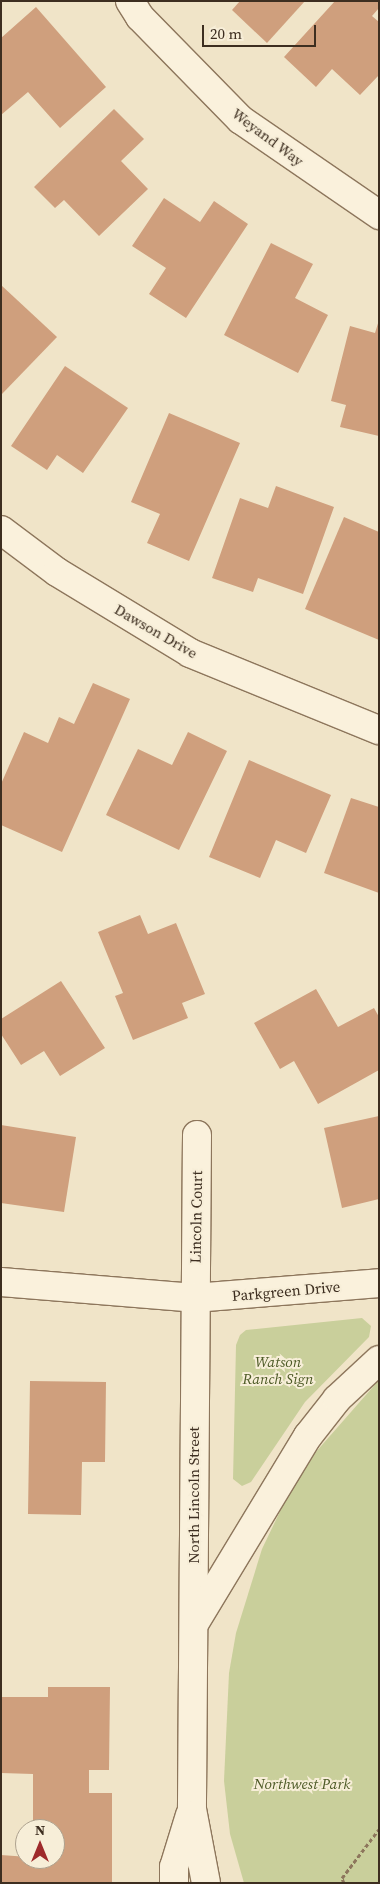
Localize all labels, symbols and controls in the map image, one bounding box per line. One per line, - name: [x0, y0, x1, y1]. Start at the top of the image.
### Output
- scale bar: [205, 15, 319, 47]
- text: 20 m: [210, 23, 242, 44]
- street label: Weyand Way: [228, 104, 308, 170]
- street label: Dawson Drive: [111, 600, 201, 662]
- street label: Lincoln Court: [186, 1170, 206, 1264]
- street label: Parkgreen Drive: [231, 1277, 341, 1305]
- park label: Watson Ranch Sign: [242, 1352, 314, 1387]
- street label: North Lincoln Street: [185, 1427, 203, 1563]
- park label: Northwest Park: [254, 1775, 350, 1793]
- north arrow: [15, 1819, 65, 1869]
- text: N: [35, 1820, 45, 1840]

